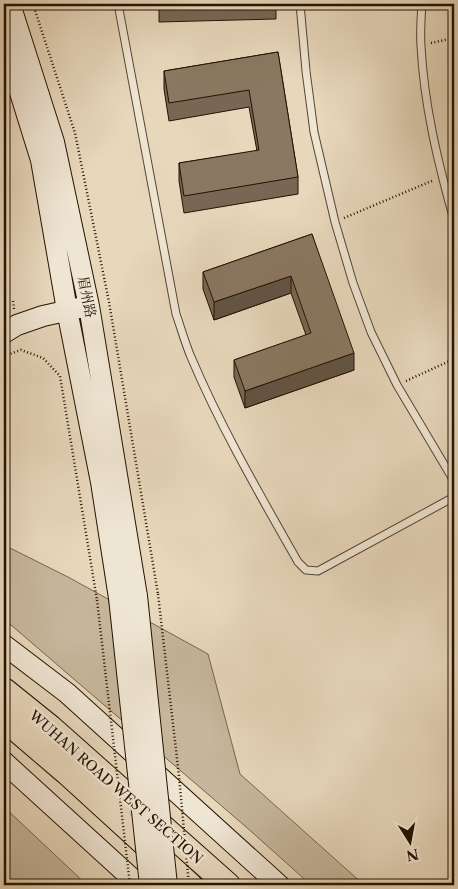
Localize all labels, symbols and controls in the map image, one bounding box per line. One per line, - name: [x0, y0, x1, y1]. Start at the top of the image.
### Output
- street label: 眉州路: [74, 275, 100, 319]
- street label: WUHAN ROAD WEST SECTION: [25, 706, 207, 868]
- north arrow: [386, 816, 436, 866]
- text: N: [405, 845, 420, 865]

